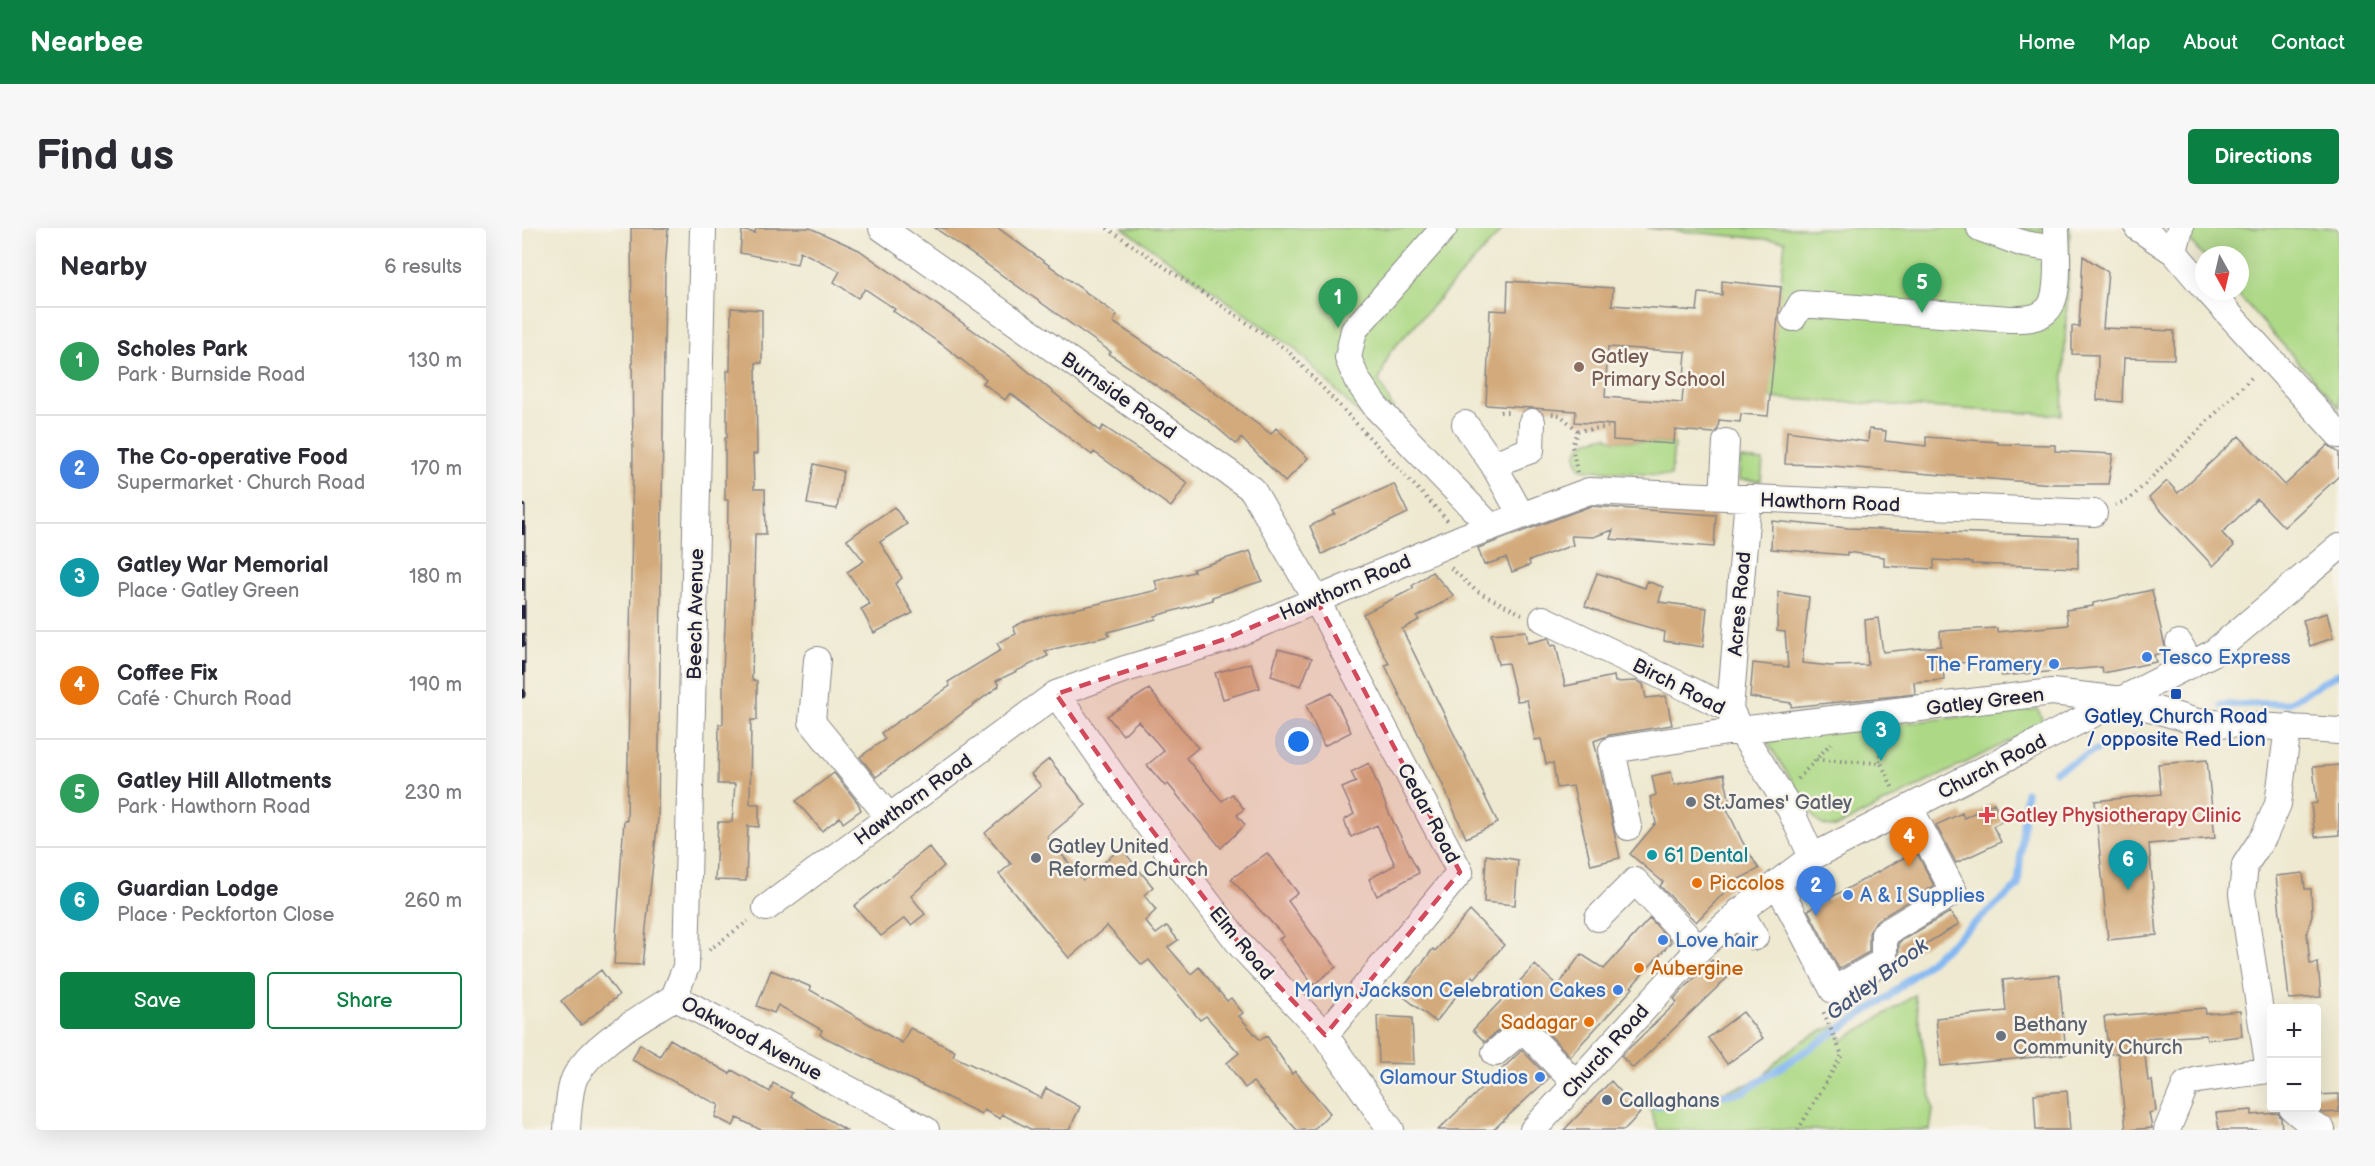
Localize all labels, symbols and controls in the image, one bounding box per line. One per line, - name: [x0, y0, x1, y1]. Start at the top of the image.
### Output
- text: Nearbee: [30, 26, 143, 59]
- text: Home: [2018, 30, 2075, 55]
- text: Map: [2108, 30, 2150, 55]
- text: About: [2183, 30, 2238, 55]
- text: Contact: [2271, 30, 2345, 55]
- button: Directions: [2188, 129, 2339, 184]
- text: Find us: [36, 131, 174, 182]
- north arrow: [2195, 246, 2249, 300]
- text: Nearby: [60, 252, 147, 283]
- text: 6 results: [384, 255, 462, 279]
- pin: 5: [1902, 264, 1942, 313]
- pin: 1: [1318, 279, 1358, 328]
- text: Scholes Park: [117, 336, 248, 363]
- place label: Gatley Primary School: [1591, 345, 1725, 392]
- street label: Burnside Road: [1056, 347, 1181, 444]
- text: 1: [75, 349, 84, 373]
- text: 130 m: [408, 349, 462, 373]
- marker: Gatley Primary School: [1572, 360, 1586, 374]
- text: Park · Burnside Road: [117, 363, 305, 387]
- text: The Co-operative Food: [117, 444, 348, 471]
- text: 2: [74, 457, 85, 481]
- text: 170 m: [411, 457, 462, 481]
- text: Supermarket · Church Road: [117, 471, 365, 495]
- street label: Hawthorn Road: [1759, 489, 1900, 517]
- street label: Beech Avenue: [683, 548, 709, 680]
- street label: Hawthorn Road: [1276, 549, 1415, 626]
- street label: Acres Road: [1723, 551, 1757, 657]
- text: Gatley War Memorial: [117, 552, 328, 579]
- text: 3: [74, 565, 85, 589]
- text: 180 m: [409, 565, 462, 589]
- text: Place · Gatley Green: [117, 579, 299, 603]
- place label: Tesco Express: [2159, 646, 2291, 670]
- marker: Tesco Express: [2140, 650, 2154, 664]
- street label: Birch Road: [1628, 653, 1729, 720]
- place label: The Framery: [1926, 653, 2042, 677]
- marker: The Framery: [2047, 657, 2061, 671]
- text: Coffee Fix: [117, 660, 217, 687]
- text: 4: [74, 673, 85, 697]
- text: 190 m: [409, 673, 462, 697]
- street label: Gatley Green: [1925, 683, 2045, 721]
- text: Café · Church Road: [117, 687, 292, 711]
- marker: Gatley, Church Road / opposite Red Lion: [2169, 687, 2183, 701]
- place label: Gatley, Church Road / opposite Red Lion: [2084, 705, 2268, 752]
- pin: 3: [1862, 712, 1900, 761]
- your location: [1284, 727, 1313, 756]
- street label: Church Road: [1934, 729, 2051, 805]
- street label: Hawthorn Road: [850, 749, 977, 851]
- street label: Cedar Road: [1392, 759, 1464, 868]
- text: Gatley Hill Allotments: [117, 768, 332, 795]
- text: 5: [74, 781, 85, 805]
- text: 230 m: [405, 781, 462, 805]
- place label: St.James' Gatley: [1703, 791, 1852, 815]
- text: Park · Hawthorn Road: [117, 795, 310, 819]
- marker: St.James' Gatley: [1684, 795, 1698, 809]
- place label: Gatley Physiotherapy Clinic: [2000, 804, 2241, 828]
- marker: Gatley Physiotherapy Clinic: [1978, 806, 1996, 824]
- pin: 4: [1890, 818, 1928, 867]
- place label: Gatley United Reformed Church: [1048, 835, 1208, 882]
- pin: 6: [2108, 840, 2148, 890]
- place label: 61 Dental: [1664, 844, 1748, 868]
- marker: 61 Dental: [1645, 848, 1659, 862]
- marker: Gatley United Reformed Church: [1029, 851, 1043, 865]
- pin: 2: [1796, 866, 1836, 916]
- place label: Piccolos: [1709, 872, 1785, 896]
- text: Guardian Lodge: [117, 876, 278, 903]
- marker: Piccolos: [1690, 876, 1704, 890]
- place label: A & I Supplies: [1860, 884, 1985, 908]
- marker: A & I Supplies: [1841, 888, 1855, 902]
- text: 6: [73, 889, 86, 913]
- text: 260 m: [404, 889, 462, 913]
- street label: Elm Road: [1204, 902, 1279, 985]
- text: Place · Peckforton Close: [117, 903, 334, 927]
- place label: Love hair: [1675, 929, 1759, 953]
- marker: Love hair: [1656, 933, 1670, 947]
- water label: Gatley Brook: [1821, 933, 1934, 1026]
- place label: Aubergine: [1651, 957, 1744, 981]
- marker: Aubergine: [1632, 961, 1646, 975]
- button: Save: [60, 972, 255, 1029]
- button: Share: [267, 972, 462, 1029]
- place label: Marlyn Jackson Celebration Cakes: [1294, 979, 1606, 1003]
- marker: Marlyn Jackson Celebration Cakes: [1611, 983, 1625, 997]
- street label: Oakwood Avenue: [677, 992, 826, 1086]
- street label: Church Road: [1557, 1000, 1654, 1104]
- map controls: [2267, 1004, 2321, 1112]
- button: +: [2267, 1004, 2321, 1058]
- place label: Sadagar: [1501, 1011, 1578, 1035]
- place label: Bethany Community Church: [2013, 1013, 2183, 1060]
- marker: Sadagar: [1582, 1015, 1596, 1029]
- marker: Bethany Community Church: [1994, 1029, 2008, 1043]
- button: −: [2267, 1058, 2321, 1112]
- place label: Glamour Studios: [1380, 1066, 1528, 1090]
- marker: Glamour Studios: [1533, 1070, 1547, 1084]
- place label: Callaghans: [1619, 1089, 1720, 1113]
- marker: Callaghans: [1600, 1093, 1614, 1107]

